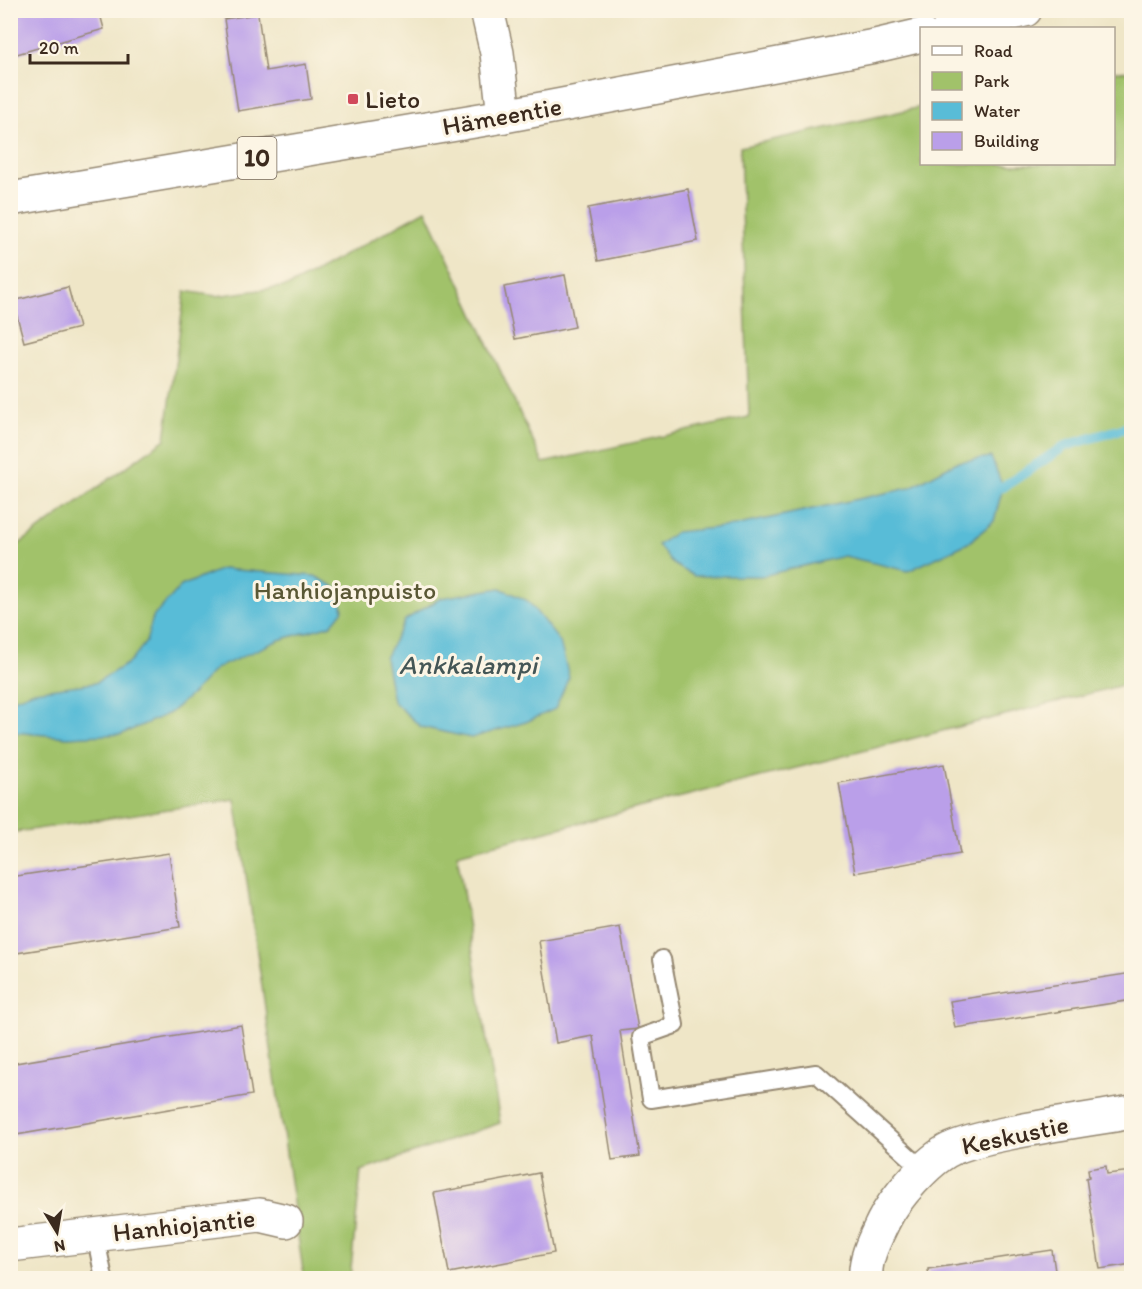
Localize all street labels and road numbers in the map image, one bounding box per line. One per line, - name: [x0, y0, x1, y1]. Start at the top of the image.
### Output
- street label: Hämeentie: [440, 90, 564, 142]
- road number: 10: [238, 137, 276, 179]
- street label: Keskustie: [959, 1108, 1071, 1162]
- street label: Hanhiojantie: [111, 1202, 257, 1248]

